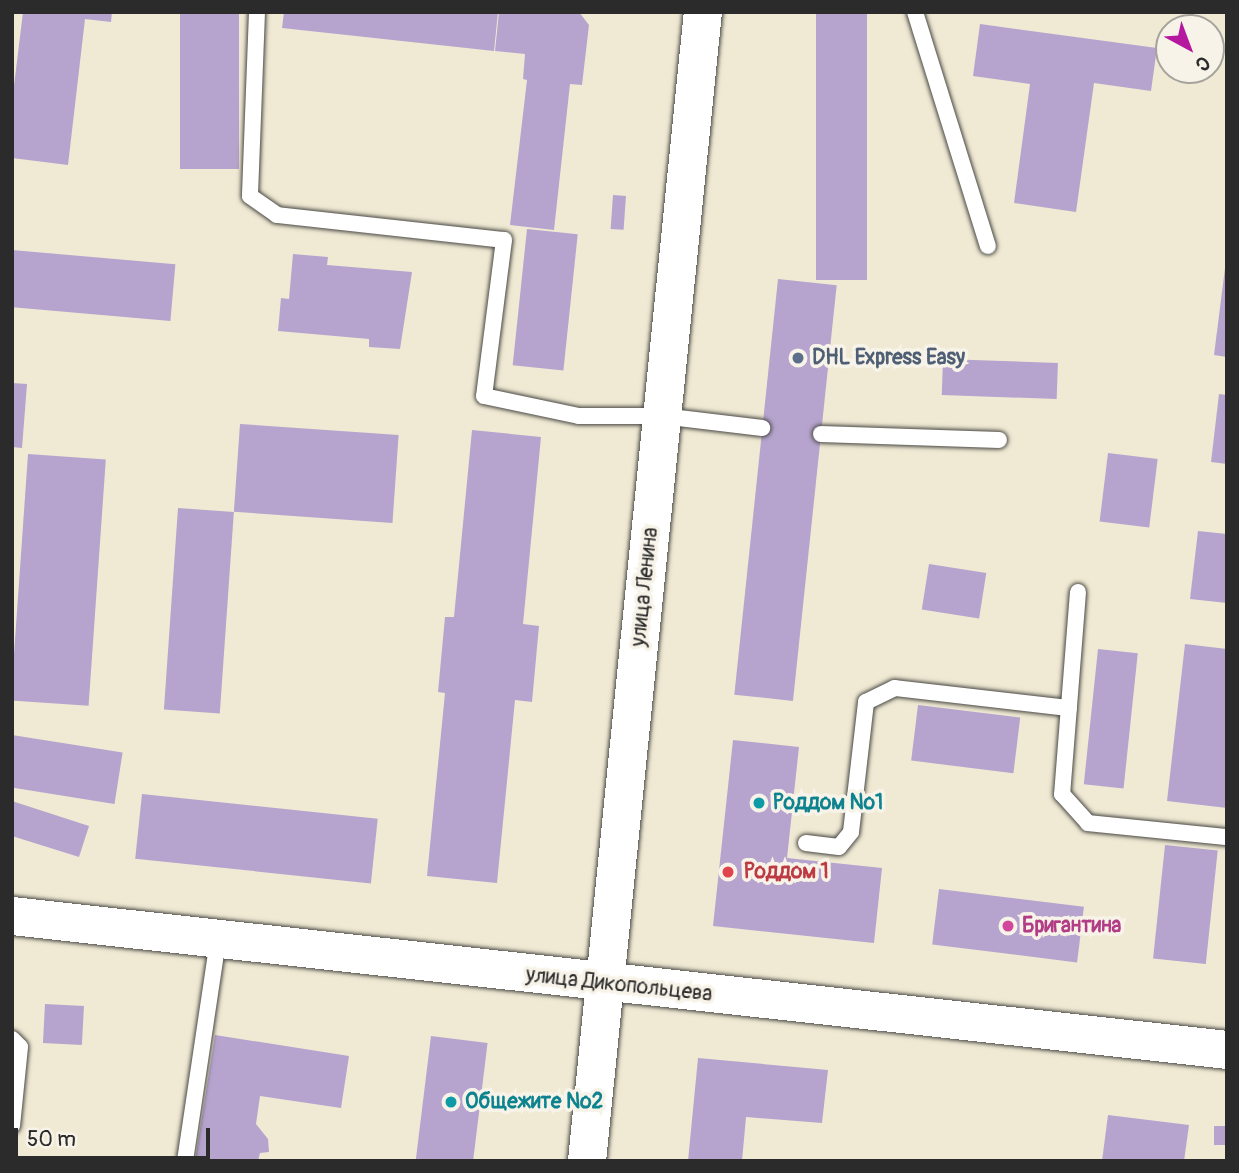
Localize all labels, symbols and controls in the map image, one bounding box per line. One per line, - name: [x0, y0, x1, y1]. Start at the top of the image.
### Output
- north arrow: [1155, 14, 1225, 84]
- text: С: [1190, 50, 1215, 76]
- place label: DHL Express Easy: [812, 345, 965, 371]
- marker: DHL Express Easy: [790, 350, 806, 366]
- street label: улица Ленина: [626, 526, 664, 648]
- place label: Роддом №1: [773, 790, 883, 816]
- marker: Роддом №1: [751, 795, 767, 811]
- place label: Роддом 1: [744, 859, 829, 885]
- marker: Роддом 1: [718, 862, 738, 882]
- place label: Бригантина: [1022, 913, 1121, 939]
- marker: Бригантина: [1000, 918, 1016, 934]
- street label: улица Дикопольцева: [525, 963, 713, 1007]
- place label: Общежите №2: [465, 1089, 603, 1115]
- marker: Общежите №2: [443, 1094, 459, 1110]
- scale bar: [18, 1114, 214, 1158]
- text: 50 m: [27, 1126, 76, 1153]

